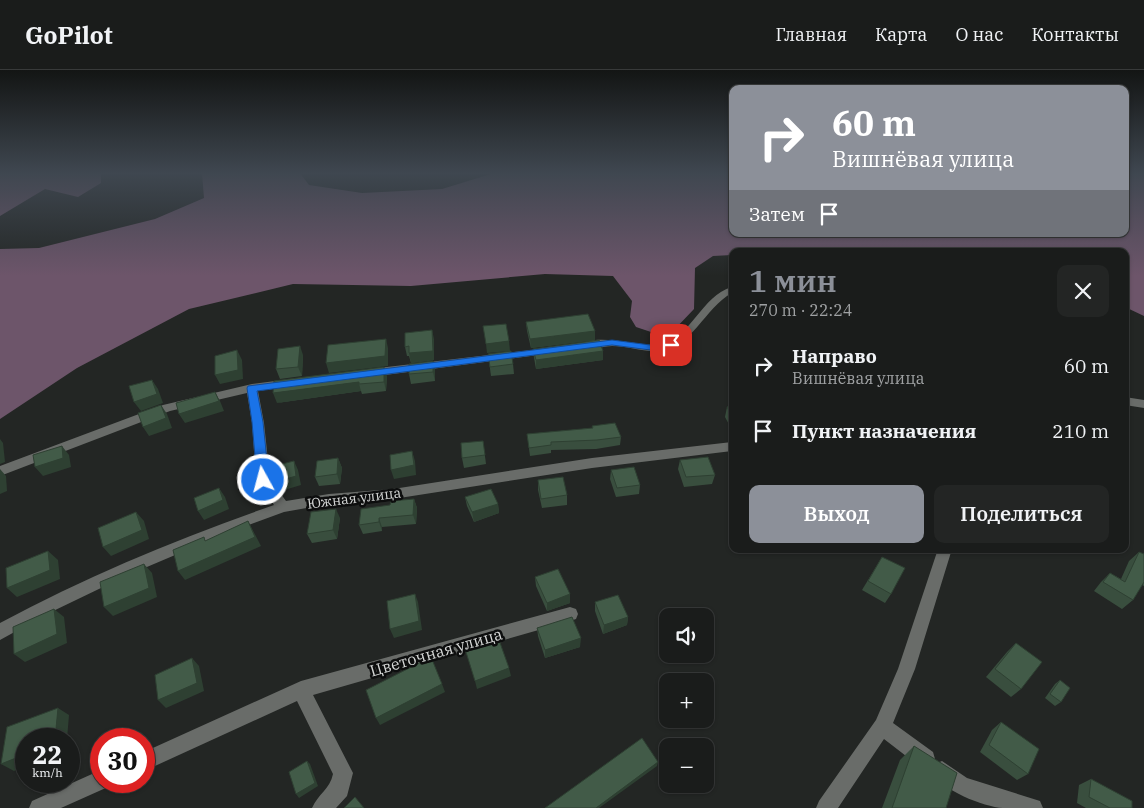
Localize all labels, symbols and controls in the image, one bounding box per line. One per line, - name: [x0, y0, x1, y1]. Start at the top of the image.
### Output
- text: GoPilot: [25, 19, 113, 51]
- text: Главная: [775, 23, 847, 46]
- text: Карта: [875, 23, 927, 46]
- text: О нас: [955, 23, 1003, 46]
- text: Контакты: [1031, 23, 1119, 46]
- text: 60 m: [832, 100, 916, 146]
- icon: right: [749, 105, 814, 170]
- text: Вишнёвая улица: [832, 144, 1014, 173]
- icon: arrive: [815, 200, 843, 228]
- text: Затем: [749, 202, 805, 226]
- text: 1 мин: [749, 261, 837, 300]
- button: close: [1057, 265, 1109, 317]
- text: 270 m · 22:24: [749, 300, 852, 320]
- pin: [650, 324, 692, 366]
- icon: arrive: [657, 331, 685, 359]
- text: Направо: [792, 344, 877, 368]
- icon: right: [749, 352, 777, 380]
- text: 60 m: [1064, 354, 1109, 378]
- text: Вишнёвая улица: [792, 368, 924, 388]
- icon: arrive: [749, 417, 777, 445]
- text: Пункт назначения: [792, 419, 976, 443]
- text: 210 m: [1052, 419, 1109, 443]
- position arrow: [236, 453, 288, 505]
- street label: Южная улица: [306, 483, 402, 513]
- button: Выход: [749, 485, 924, 543]
- button: Поделиться: [934, 485, 1109, 543]
- map controls: [659, 608, 714, 793]
- button: sound: [659, 608, 714, 663]
- street label: Цветочная улица: [367, 623, 505, 680]
- button: +: [659, 673, 714, 728]
- speed limit sign: 30: [90, 728, 155, 793]
- text: 22: [32, 738, 63, 771]
- button: −: [659, 738, 714, 793]
- text: km/h: [32, 765, 63, 780]

